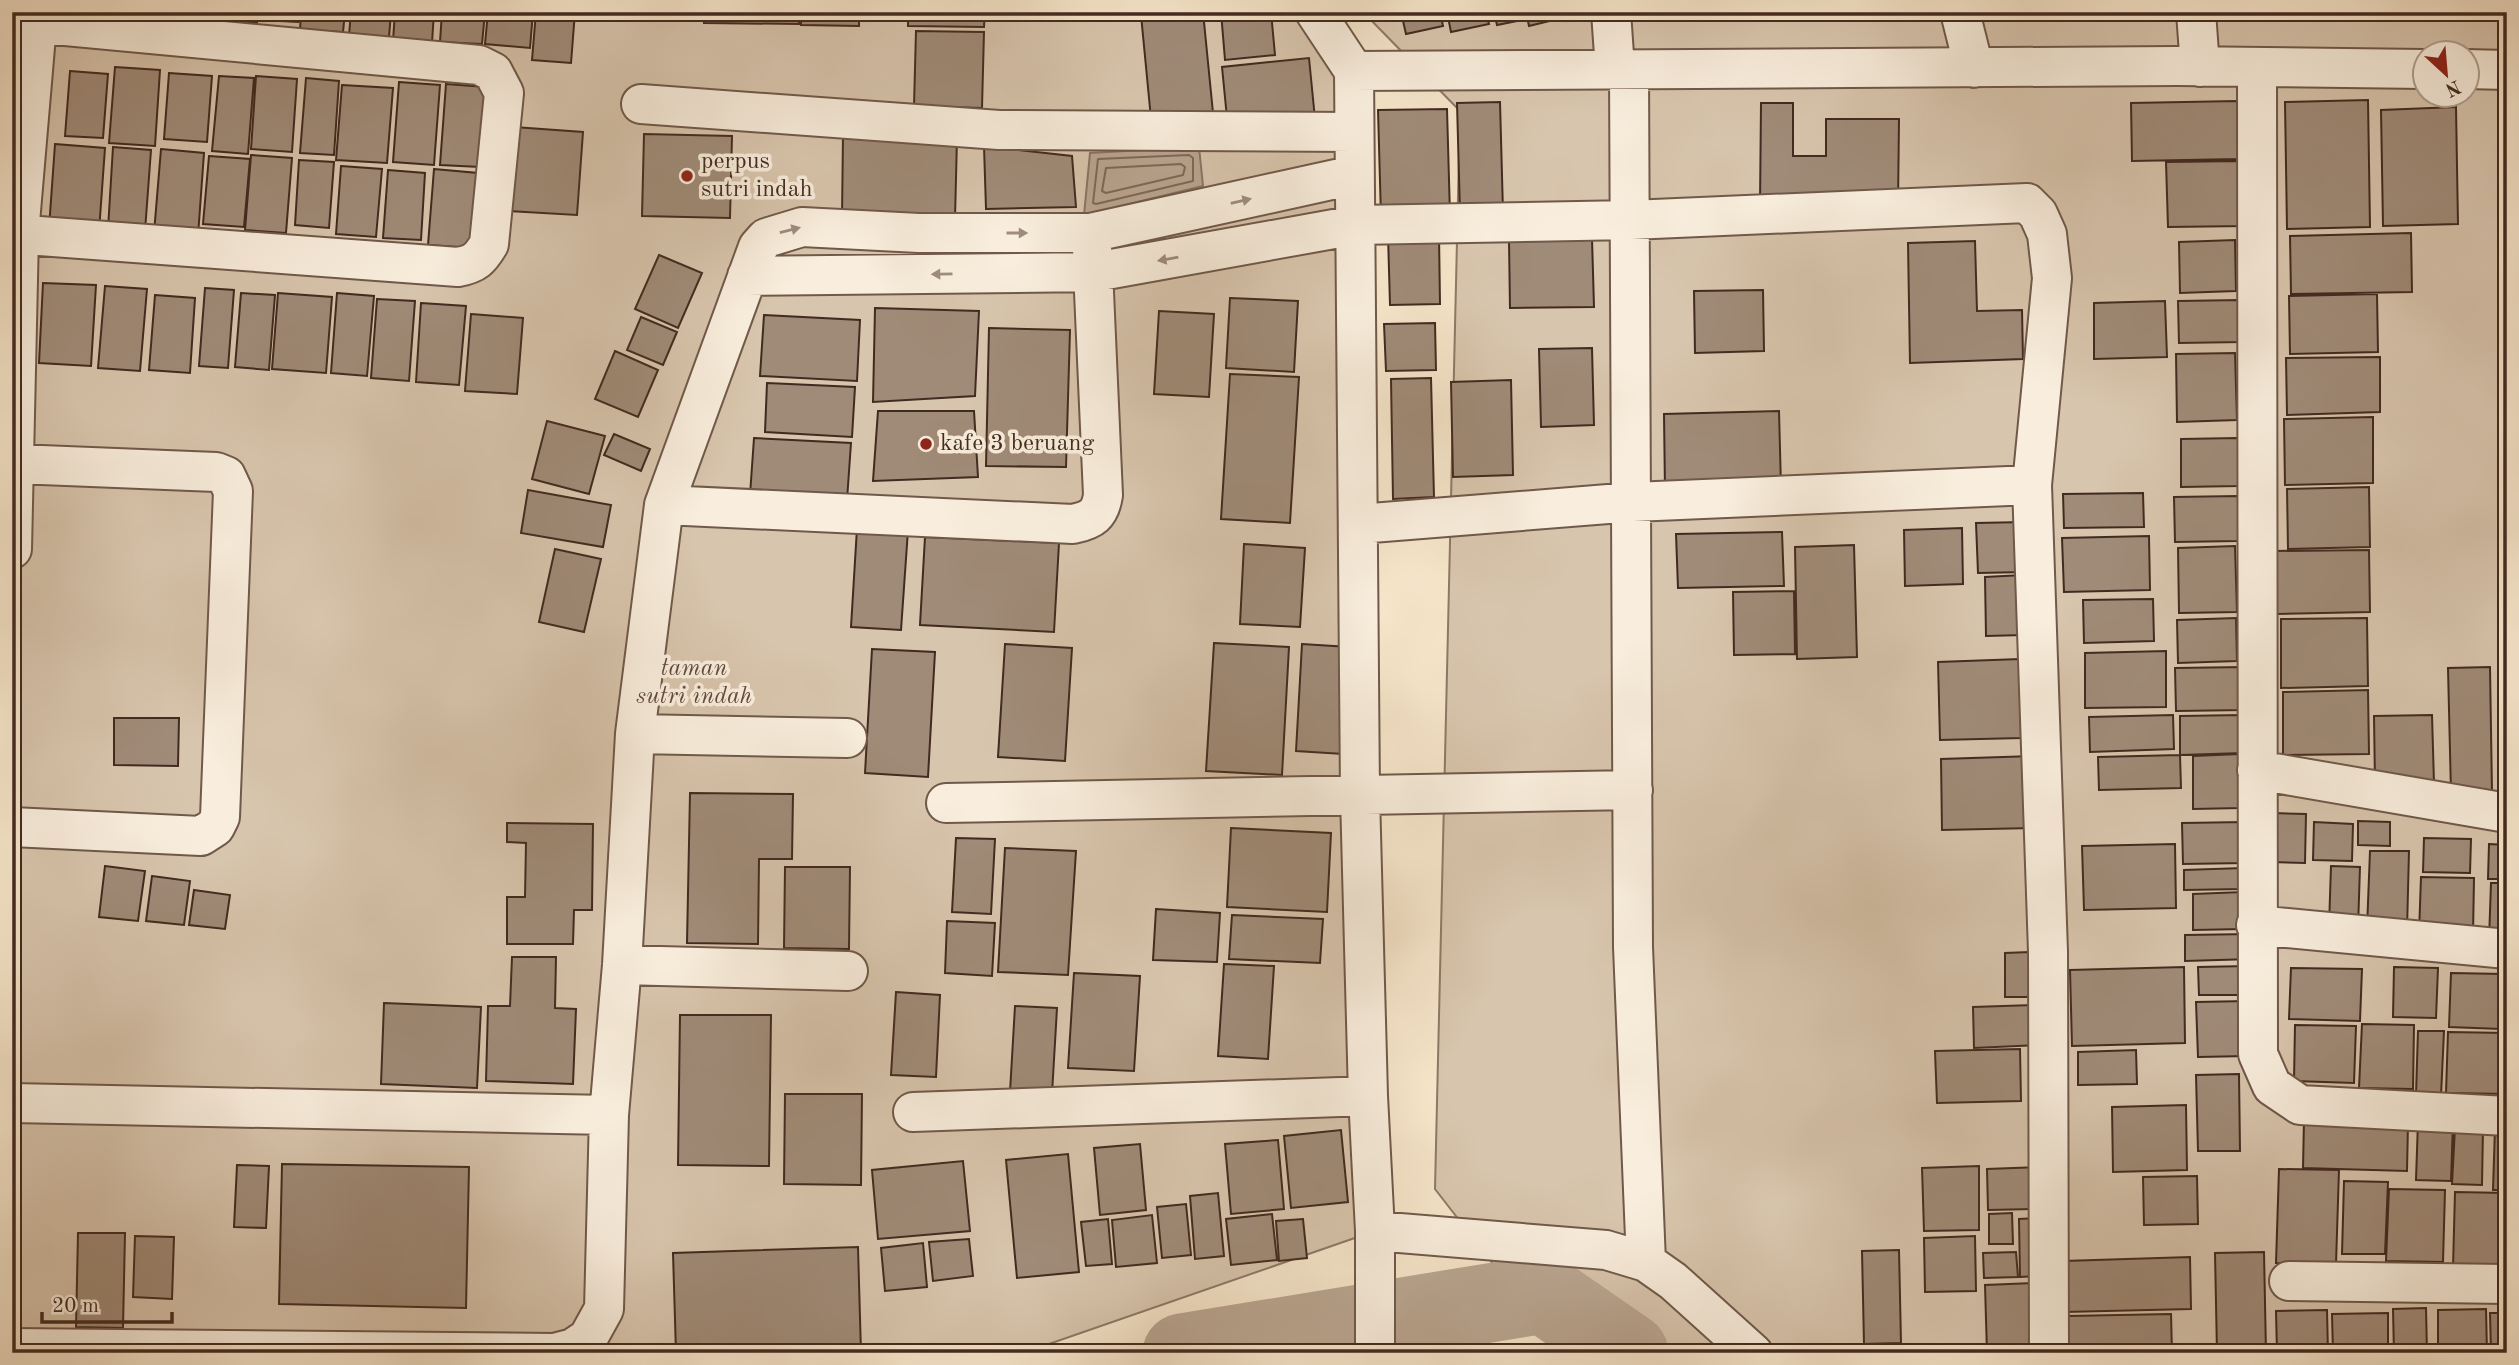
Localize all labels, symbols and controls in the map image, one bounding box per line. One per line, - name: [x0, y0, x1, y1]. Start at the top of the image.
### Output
- north arrow: [2410, 38, 2480, 108]
- text: N: [2441, 75, 2463, 99]
- place label: perpus sutri indah: [701, 150, 813, 202]
- marker: perpus sutri indah: [679, 168, 695, 184]
- one-way arrow: [1230, 195, 1252, 206]
- one-way arrow: [779, 224, 801, 235]
- one-way arrow: [1006, 227, 1028, 239]
- one-way arrow: [1157, 254, 1179, 265]
- one-way arrow: [930, 268, 952, 279]
- place label: kafe 3 beruang: [940, 432, 1094, 456]
- marker: kafe 3 beruang: [918, 436, 934, 452]
- park label: taman sutri indah: [636, 657, 752, 709]
- scale bar: [42, 1281, 172, 1325]
- text: 20 m: [52, 1296, 99, 1317]

